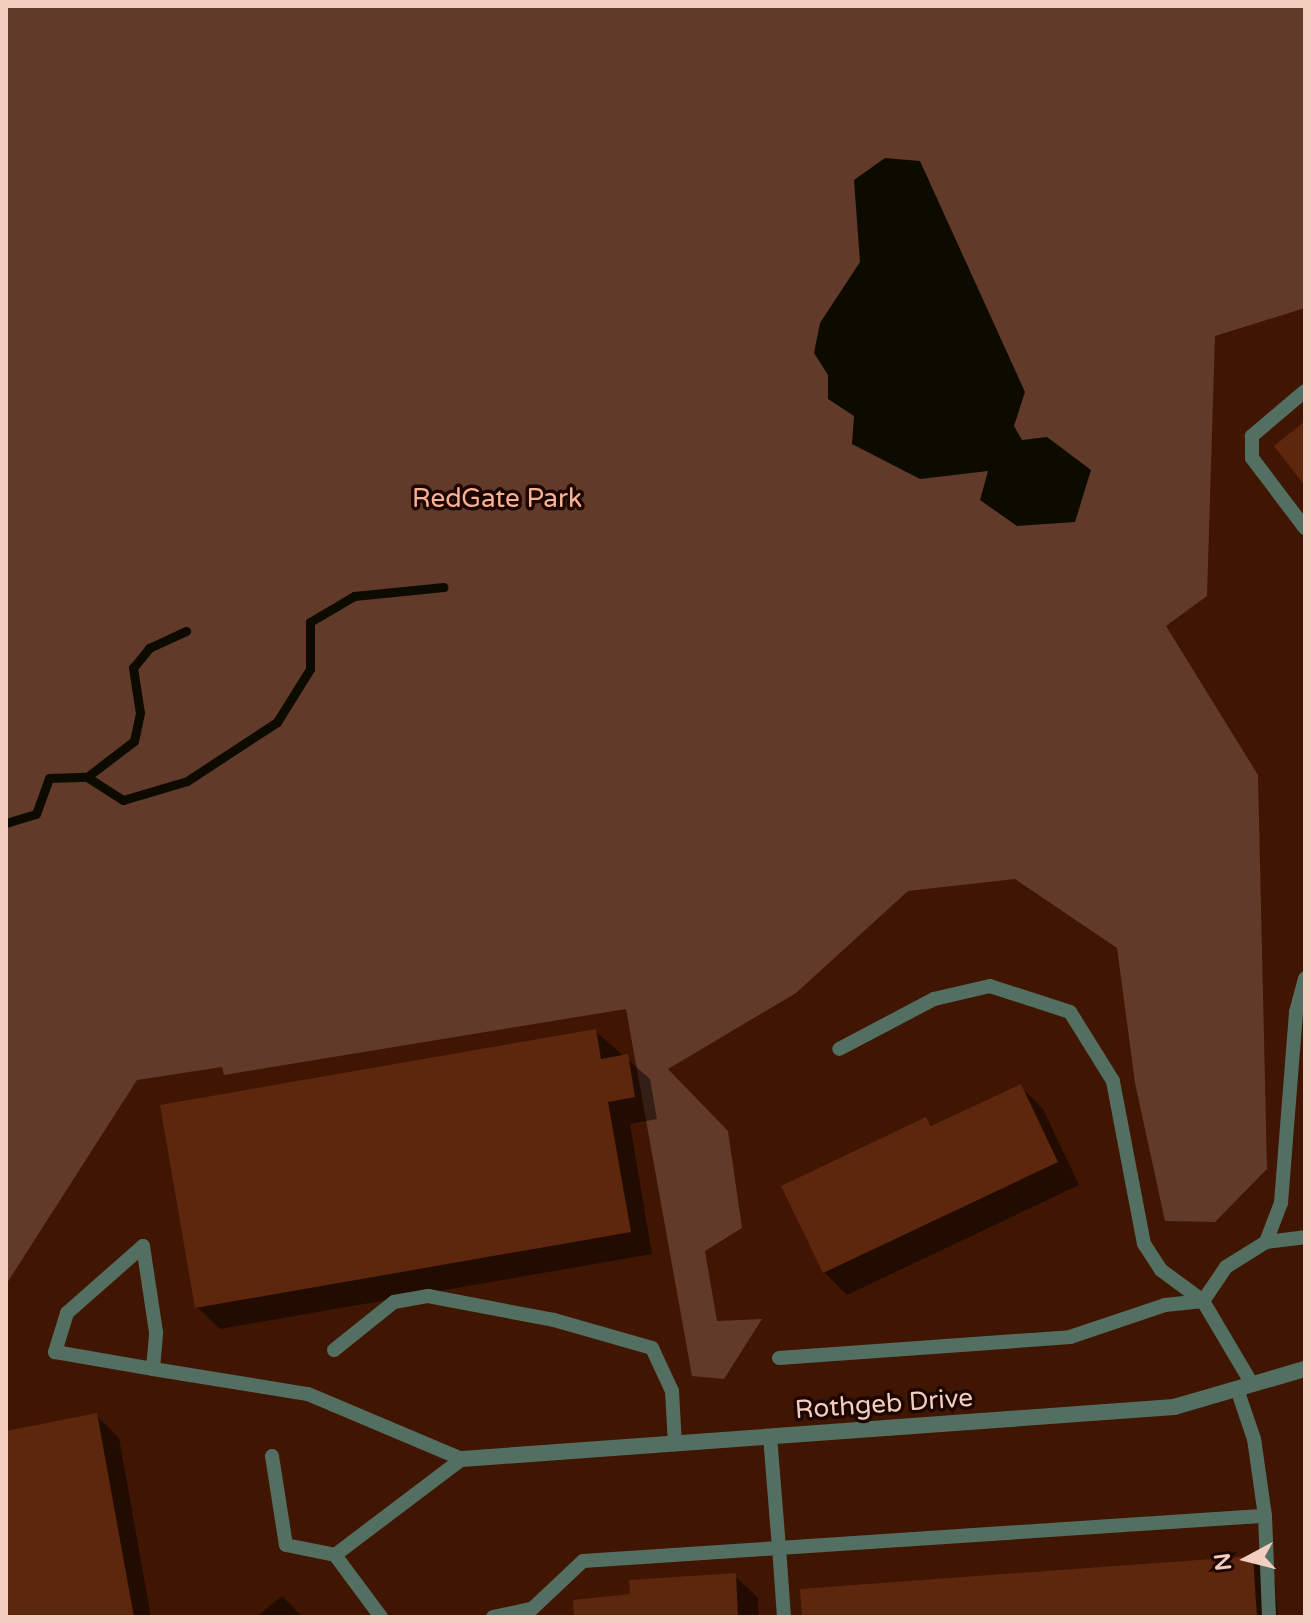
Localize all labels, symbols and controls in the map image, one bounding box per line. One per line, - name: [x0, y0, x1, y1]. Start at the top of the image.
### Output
- park label: RedGate Park: [412, 483, 582, 515]
- street label: Rothgeb Drive: [794, 1382, 974, 1426]
- north arrow: [1207, 1519, 1287, 1599]
- text: N: [1209, 1552, 1237, 1572]

